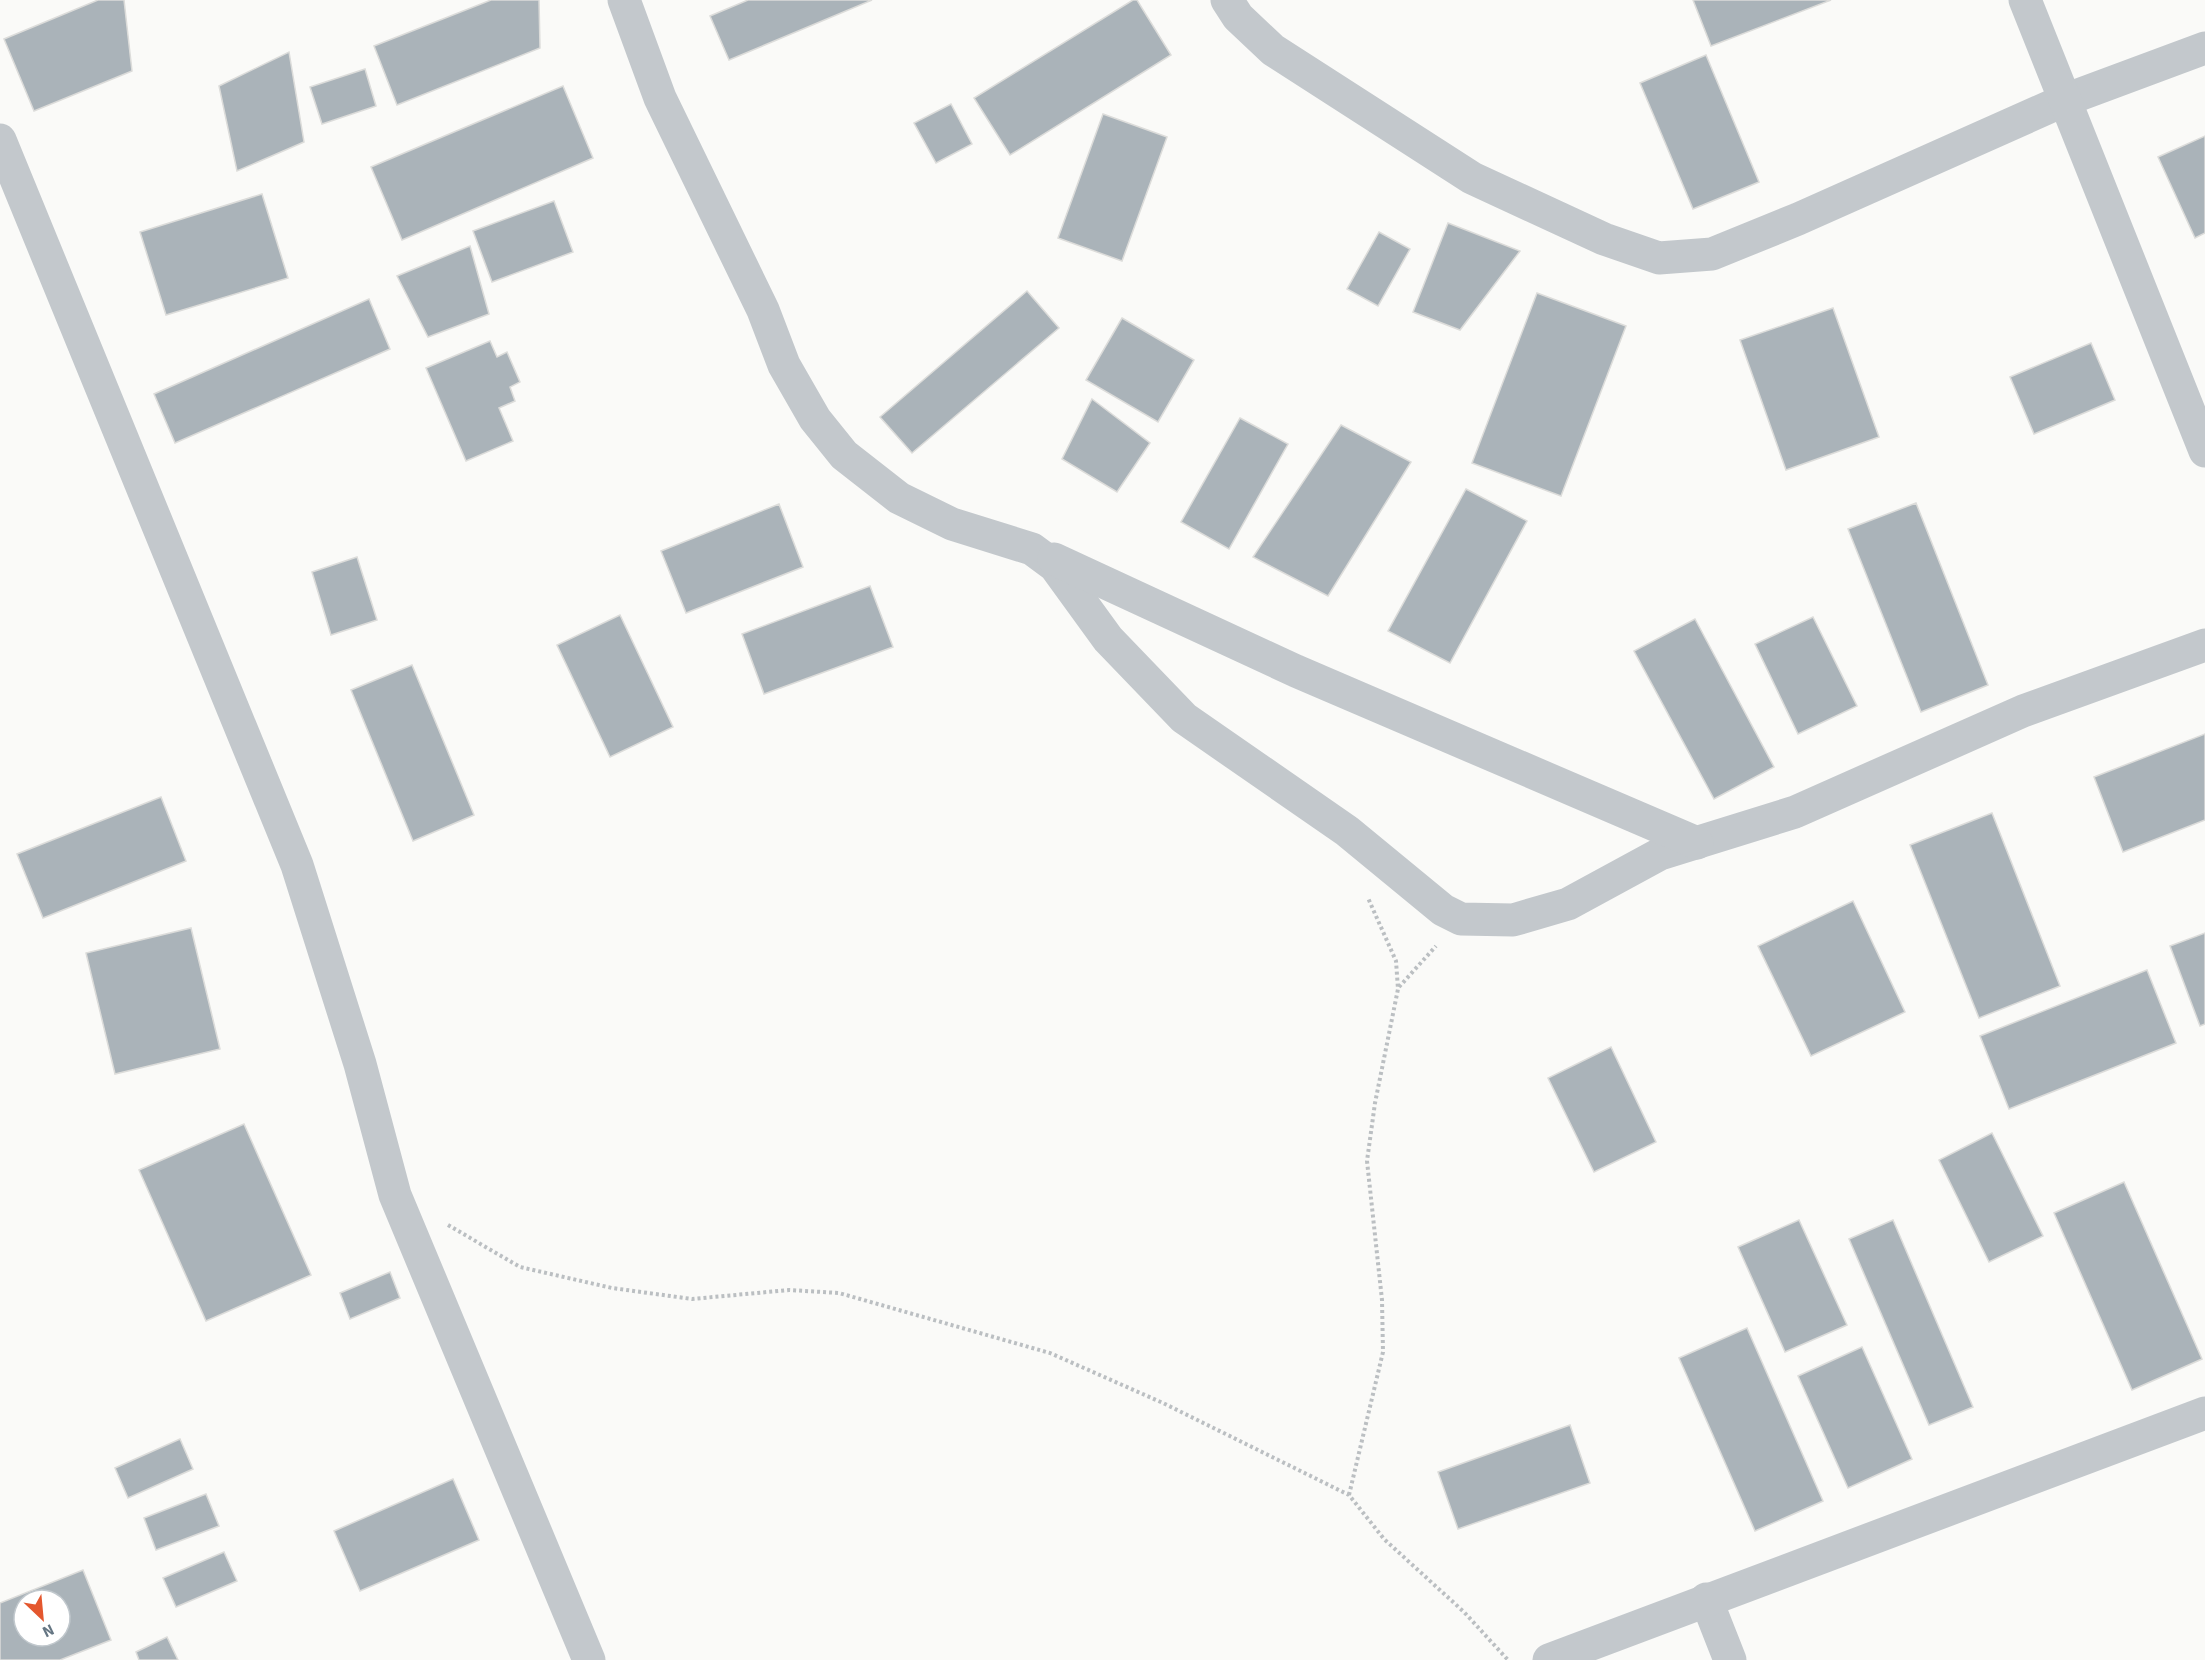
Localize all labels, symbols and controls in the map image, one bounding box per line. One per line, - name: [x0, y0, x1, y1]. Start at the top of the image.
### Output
- north arrow: [12, 1588, 72, 1648]
- text: N: [39, 1618, 58, 1643]

